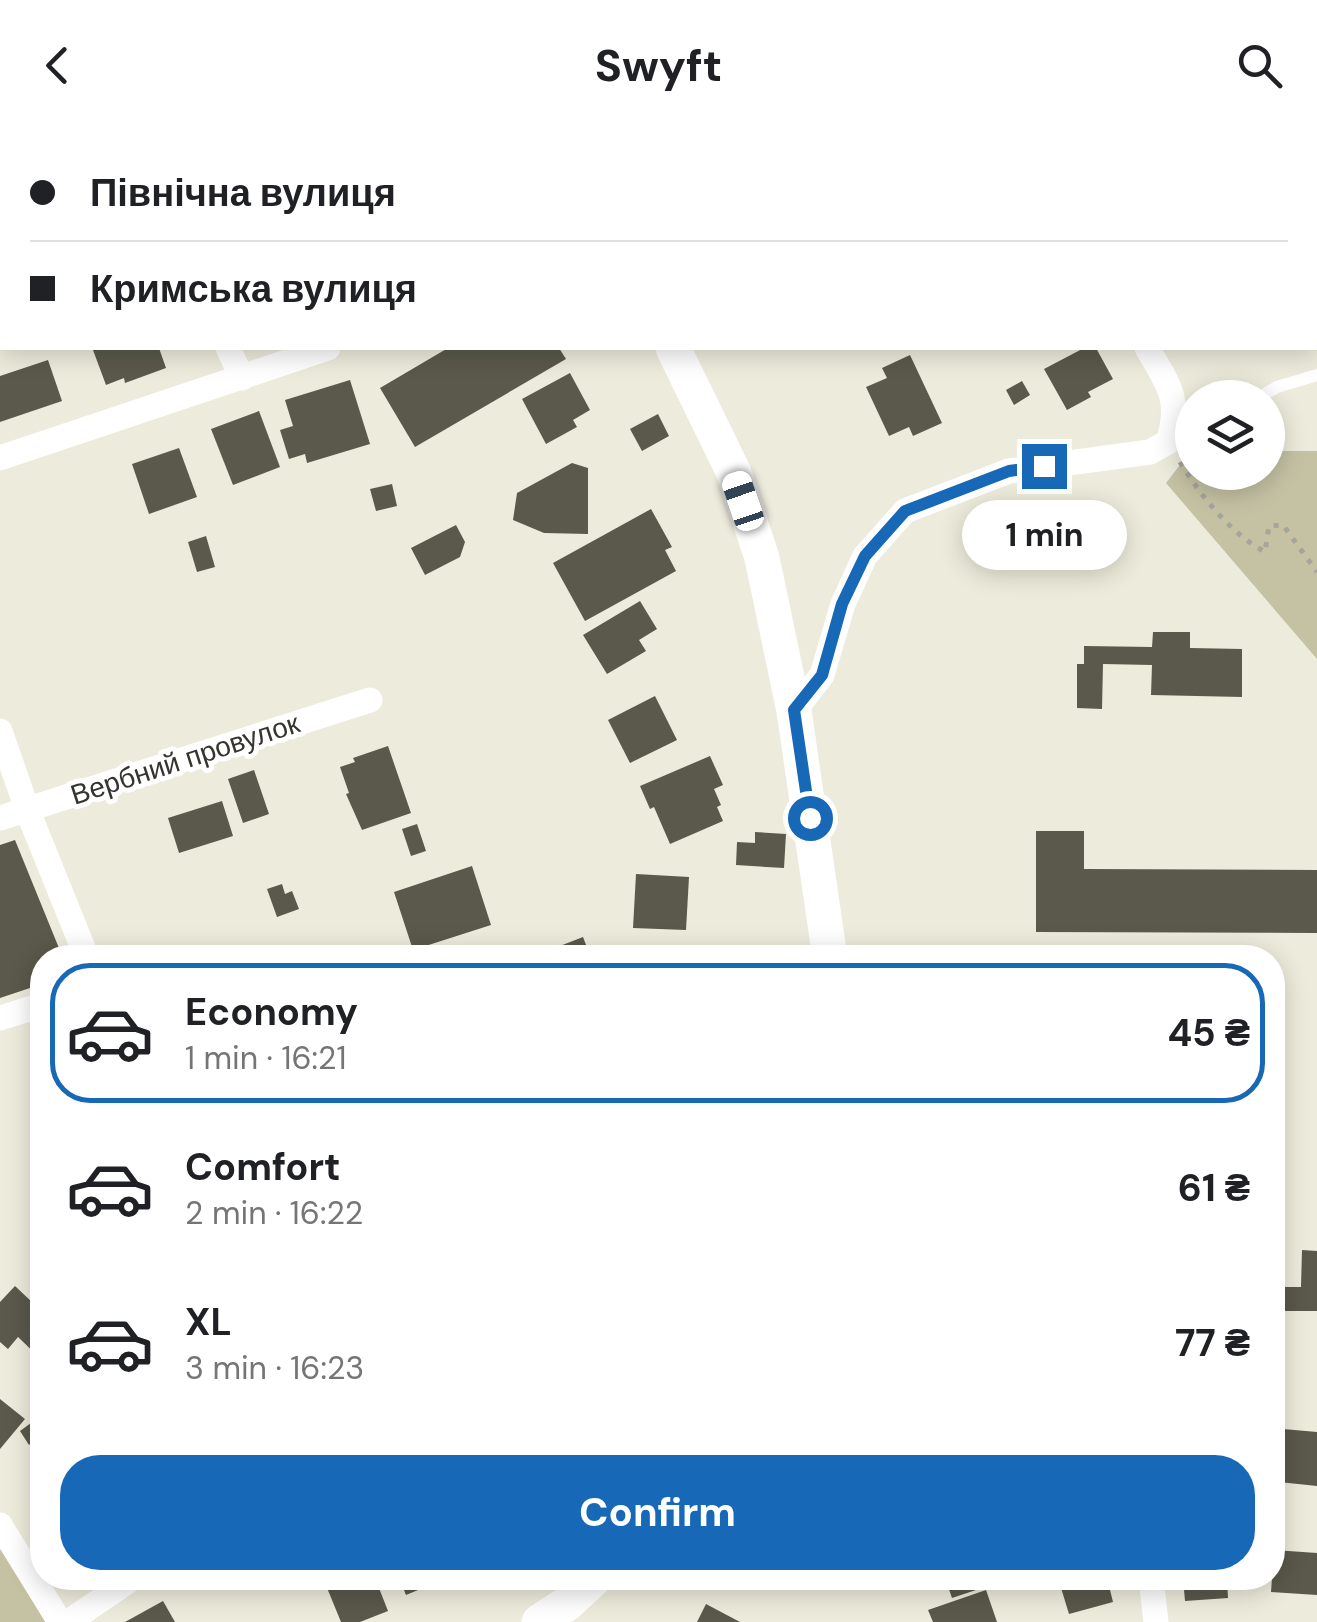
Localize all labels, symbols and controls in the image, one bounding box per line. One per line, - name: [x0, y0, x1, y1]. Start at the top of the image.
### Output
- text: Swyft: [595, 36, 722, 95]
- icon: back: [30, 38, 85, 93]
- icon: search: [1232, 38, 1287, 93]
- text: Північна вулиця: [90, 168, 396, 218]
- text: Кримська вулиця: [90, 264, 417, 314]
- map controls: [1175, 380, 1285, 490]
- button: layers: [1175, 380, 1285, 490]
- route end: [1022, 444, 1067, 489]
- car: [719, 468, 767, 534]
- callout: 1 min: [962, 501, 1126, 571]
- text: 1 min: [1006, 514, 1083, 556]
- street label: Вербний провулок: [66, 704, 305, 813]
- route start: [788, 796, 833, 841]
- text: Economy: [185, 987, 358, 1037]
- icon: car: [65, 988, 155, 1078]
- text: 45 ₴: [1167, 1008, 1250, 1058]
- text: 1 min · 16:21: [185, 1037, 346, 1079]
- text: Comfort: [185, 1142, 341, 1192]
- icon: car: [65, 1143, 155, 1233]
- text: 61 ₴: [1178, 1163, 1250, 1213]
- text: 2 min · 16:22: [185, 1192, 363, 1234]
- text: XL: [185, 1297, 232, 1347]
- icon: car: [65, 1298, 155, 1388]
- text: 77 ₴: [1175, 1318, 1250, 1368]
- text: 3 min · 16:23: [185, 1347, 364, 1389]
- button: Confirm: [60, 1455, 1255, 1570]

